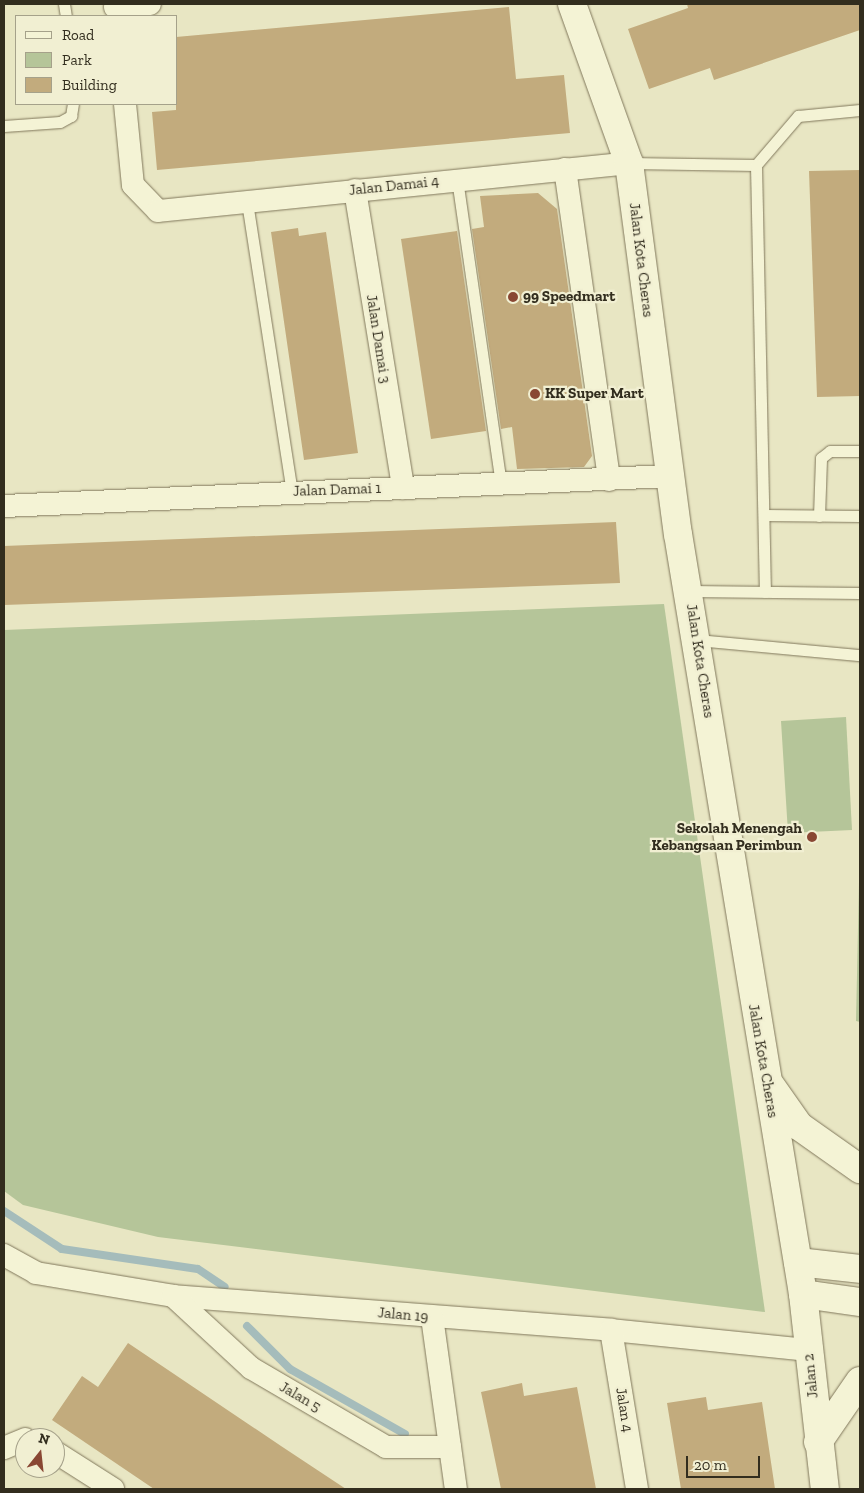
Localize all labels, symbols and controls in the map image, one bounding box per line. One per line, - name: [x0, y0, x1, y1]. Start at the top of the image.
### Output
- legend: [15, 15, 178, 105]
- text: Road: [62, 26, 94, 44]
- text: Park: [62, 51, 92, 69]
- text: Building: [62, 76, 117, 94]
- street label: Jalan Damai 4: [348, 172, 440, 200]
- street label: Jalan Kota Cheras: [625, 202, 657, 318]
- place label: 99 Speedmart: [523, 288, 615, 306]
- marker: 99 Speedmart: [507, 291, 519, 303]
- street label: Jalan Damai 3: [362, 293, 394, 385]
- place label: KK Super Mart: [545, 385, 644, 403]
- marker: KK Super Mart: [529, 388, 541, 400]
- street label: Jalan Damai 1: [293, 479, 381, 501]
- street label: Jalan Kota Cheras: [682, 603, 718, 719]
- place label: Sekolah Menengah Kebangsaan Perimbun: [652, 819, 802, 854]
- marker: Sekolah Menengah Kebangsaan Perimbun: [806, 831, 818, 843]
- street label: Jalan Kota Cheras: [744, 1003, 782, 1119]
- street label: Jalan 19: [377, 1304, 429, 1326]
- street label: Jalan 2: [800, 1353, 822, 1399]
- street label: Jalan 5: [276, 1378, 324, 1416]
- street label: Jalan 4: [612, 1386, 636, 1434]
- north arrow: [15, 1428, 65, 1478]
- text: N: [37, 1429, 51, 1449]
- scale bar: [689, 1446, 763, 1478]
- text: 20 m: [694, 1456, 727, 1474]

